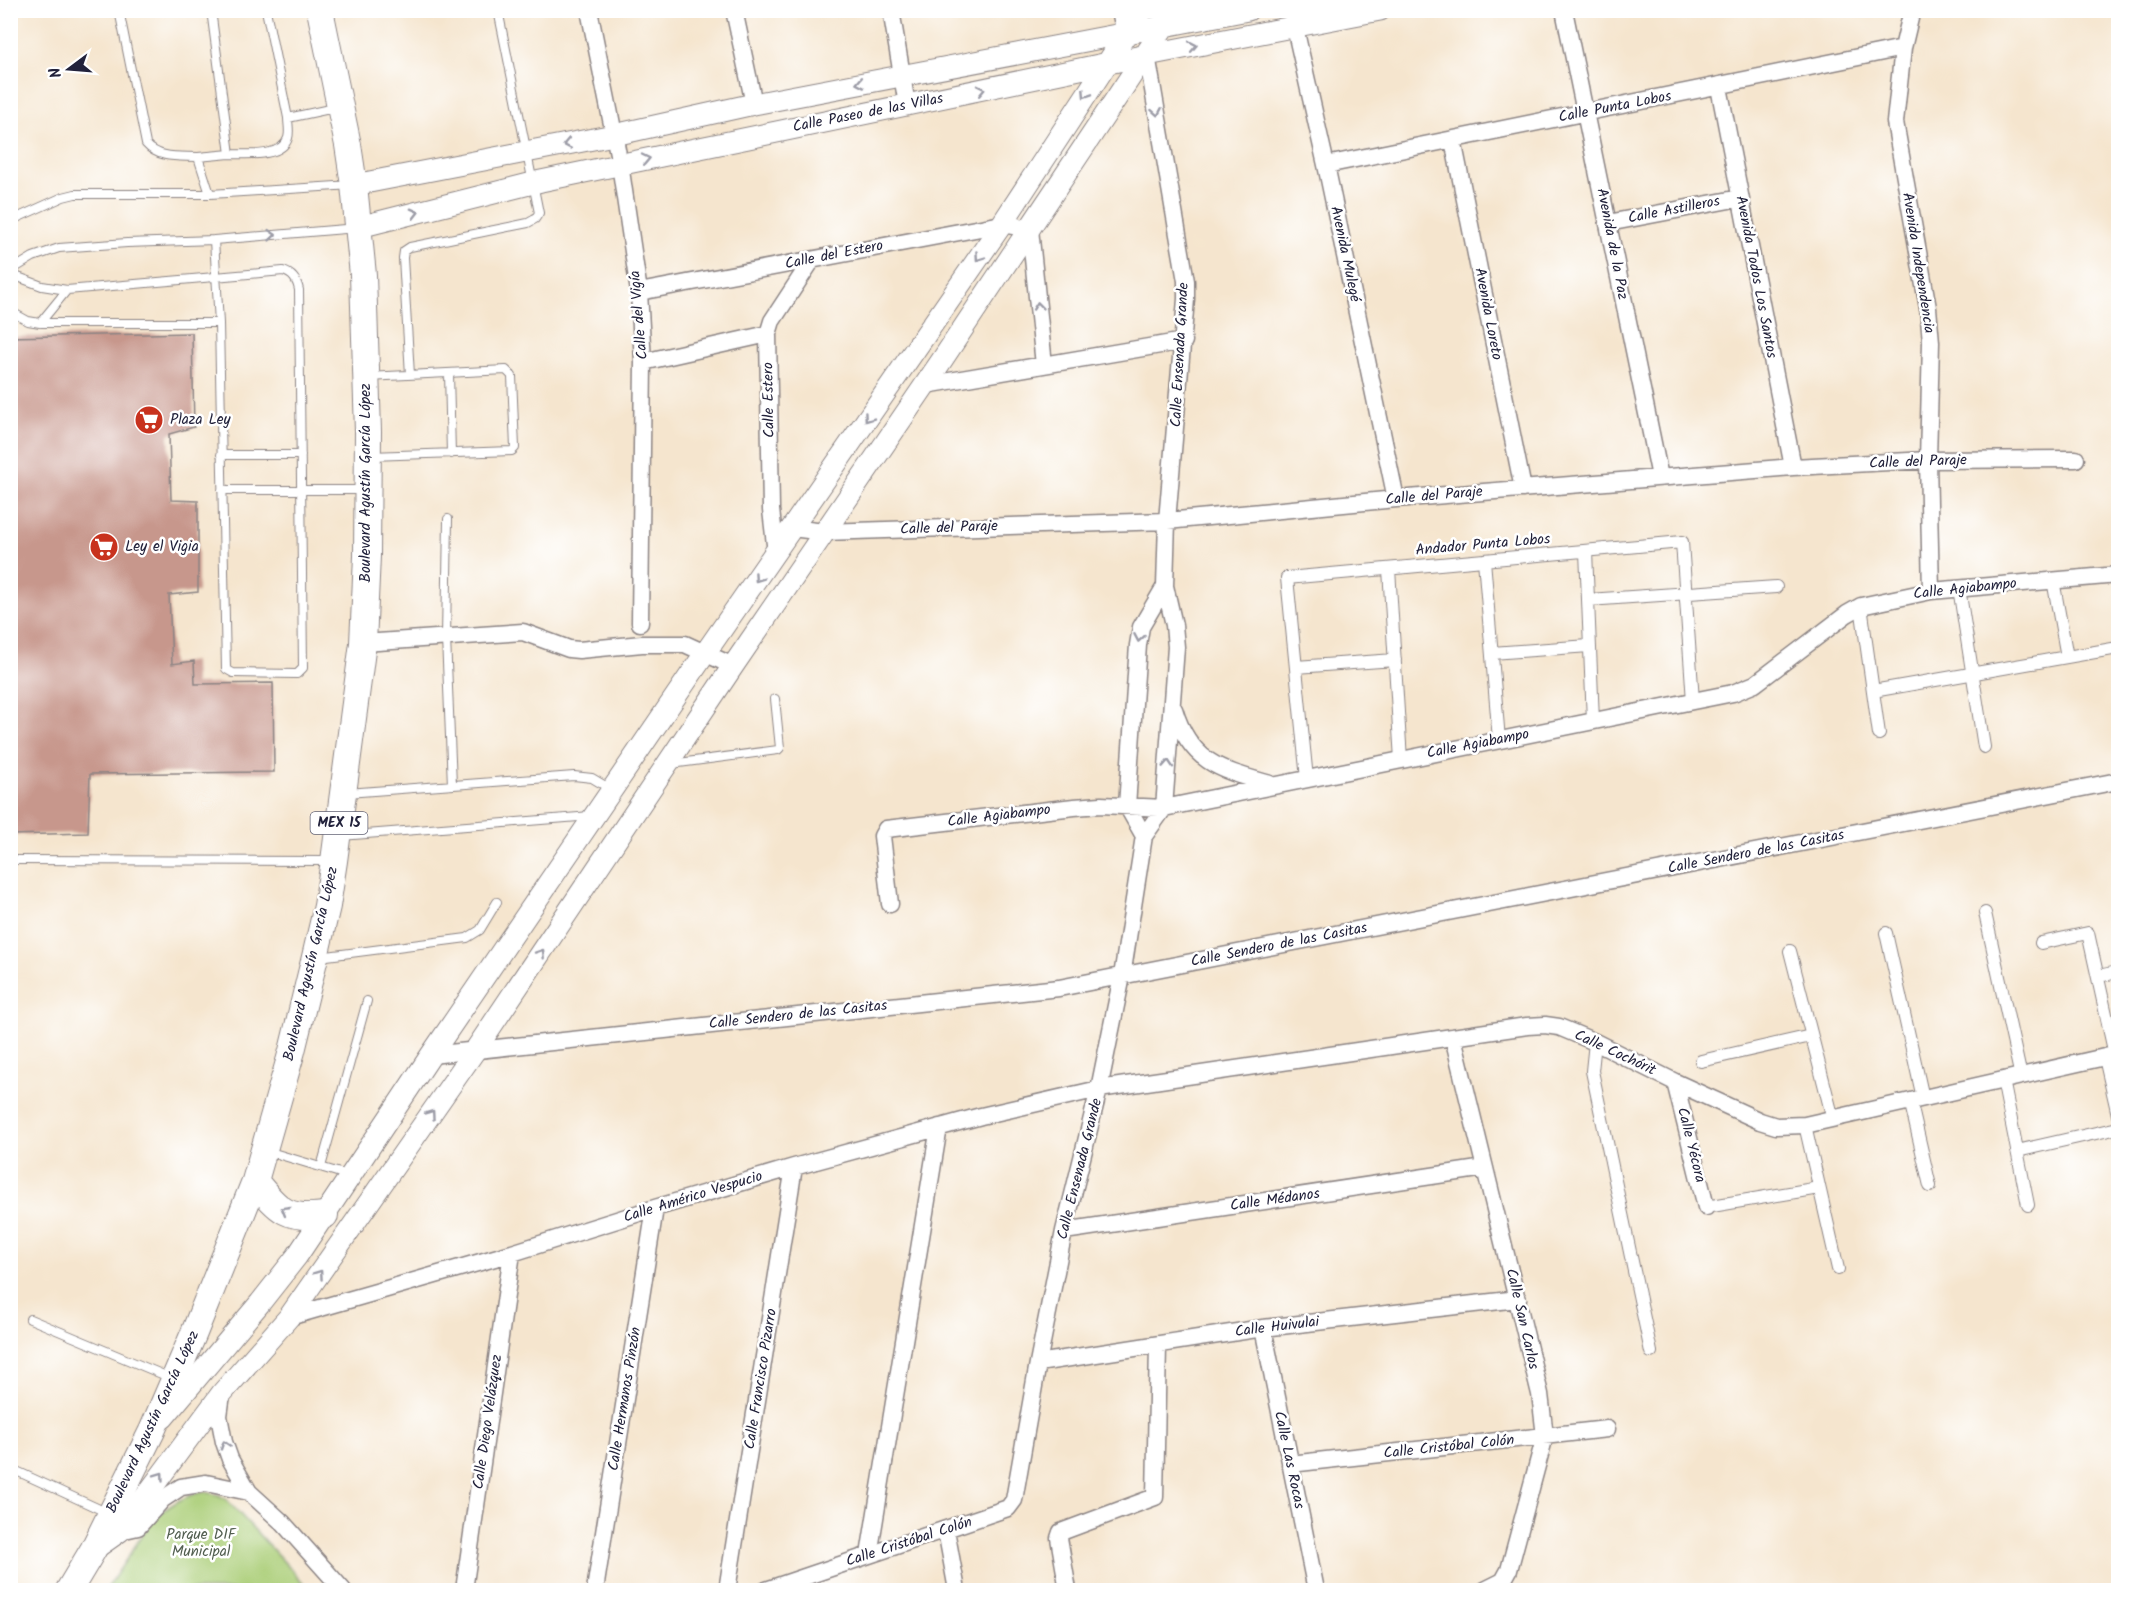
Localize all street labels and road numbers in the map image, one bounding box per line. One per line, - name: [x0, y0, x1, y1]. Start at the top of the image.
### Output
- street label: Calle Punta Lobos: [1557, 84, 1674, 130]
- street label: Calle Paseo de las Villas: [791, 87, 946, 139]
- street label: Avenida de la Paz: [1589, 186, 1635, 302]
- street label: Calle Astilleros: [1626, 189, 1723, 231]
- street label: Avenida Independencia: [1895, 191, 1941, 335]
- street label: Avenida Todos Los Santos: [1728, 194, 1784, 361]
- street label: Avenida Mulegé: [1323, 204, 1367, 306]
- street label: Calle del Estero: [783, 234, 885, 276]
- street label: Avenida Loreto: [1467, 266, 1509, 362]
- street label: Calle del Vigía: [623, 269, 655, 361]
- street label: Calle Ensenada Grande: [1164, 282, 1196, 428]
- street label: Calle Estero: [756, 362, 782, 438]
- street label: Boulevard Agustín García López: [354, 383, 378, 583]
- street label: Calle del Paraje: [1869, 448, 1968, 476]
- street label: Calle del Paraje: [1384, 480, 1484, 512]
- street label: Calle del Paraje: [900, 514, 999, 542]
- street label: Andador Punta Lobos: [1415, 527, 1552, 563]
- street label: Calle Agiabampo: [1912, 572, 2018, 606]
- street label: Calle Agiabampo: [1425, 722, 1531, 766]
- street label: Calle Agiabampo: [946, 798, 1052, 834]
- road number: MEX 15: [310, 812, 368, 834]
- street label: Calle Sendero de las Casitas: [1666, 823, 1847, 881]
- street label: Boulevard Agustín García López: [277, 864, 345, 1064]
- street label: Calle Sendero de las Casitas: [1189, 916, 1370, 974]
- street label: Calle Sendero de las Casitas: [708, 994, 889, 1036]
- street label: Calle Cochórit: [1570, 1024, 1660, 1082]
- street label: Calle Ensenada Grande: [1051, 1096, 1109, 1242]
- street label: Calle Yécora: [1670, 1105, 1712, 1185]
- street label: Calle Américo Vespucio: [620, 1164, 766, 1230]
- street label: Calle Médanos: [1229, 1182, 1322, 1218]
- street label: Calle San Carlos: [1499, 1266, 1545, 1372]
- street label: Calle Francisco Pizarro: [738, 1307, 784, 1451]
- street label: Calle Huivulai: [1233, 1310, 1322, 1344]
- street label: Calle Hermanos Pinzón: [602, 1325, 648, 1473]
- street label: Boulevard Agustín García López: [100, 1326, 206, 1517]
- street label: Calle Diego Velázquez: [467, 1353, 509, 1491]
- street label: Calle Las Rocas: [1267, 1409, 1311, 1512]
- street label: Calle Cristóbal Colón: [1382, 1428, 1516, 1466]
- street label: Calle Cristóbal Colón: [843, 1510, 975, 1574]

